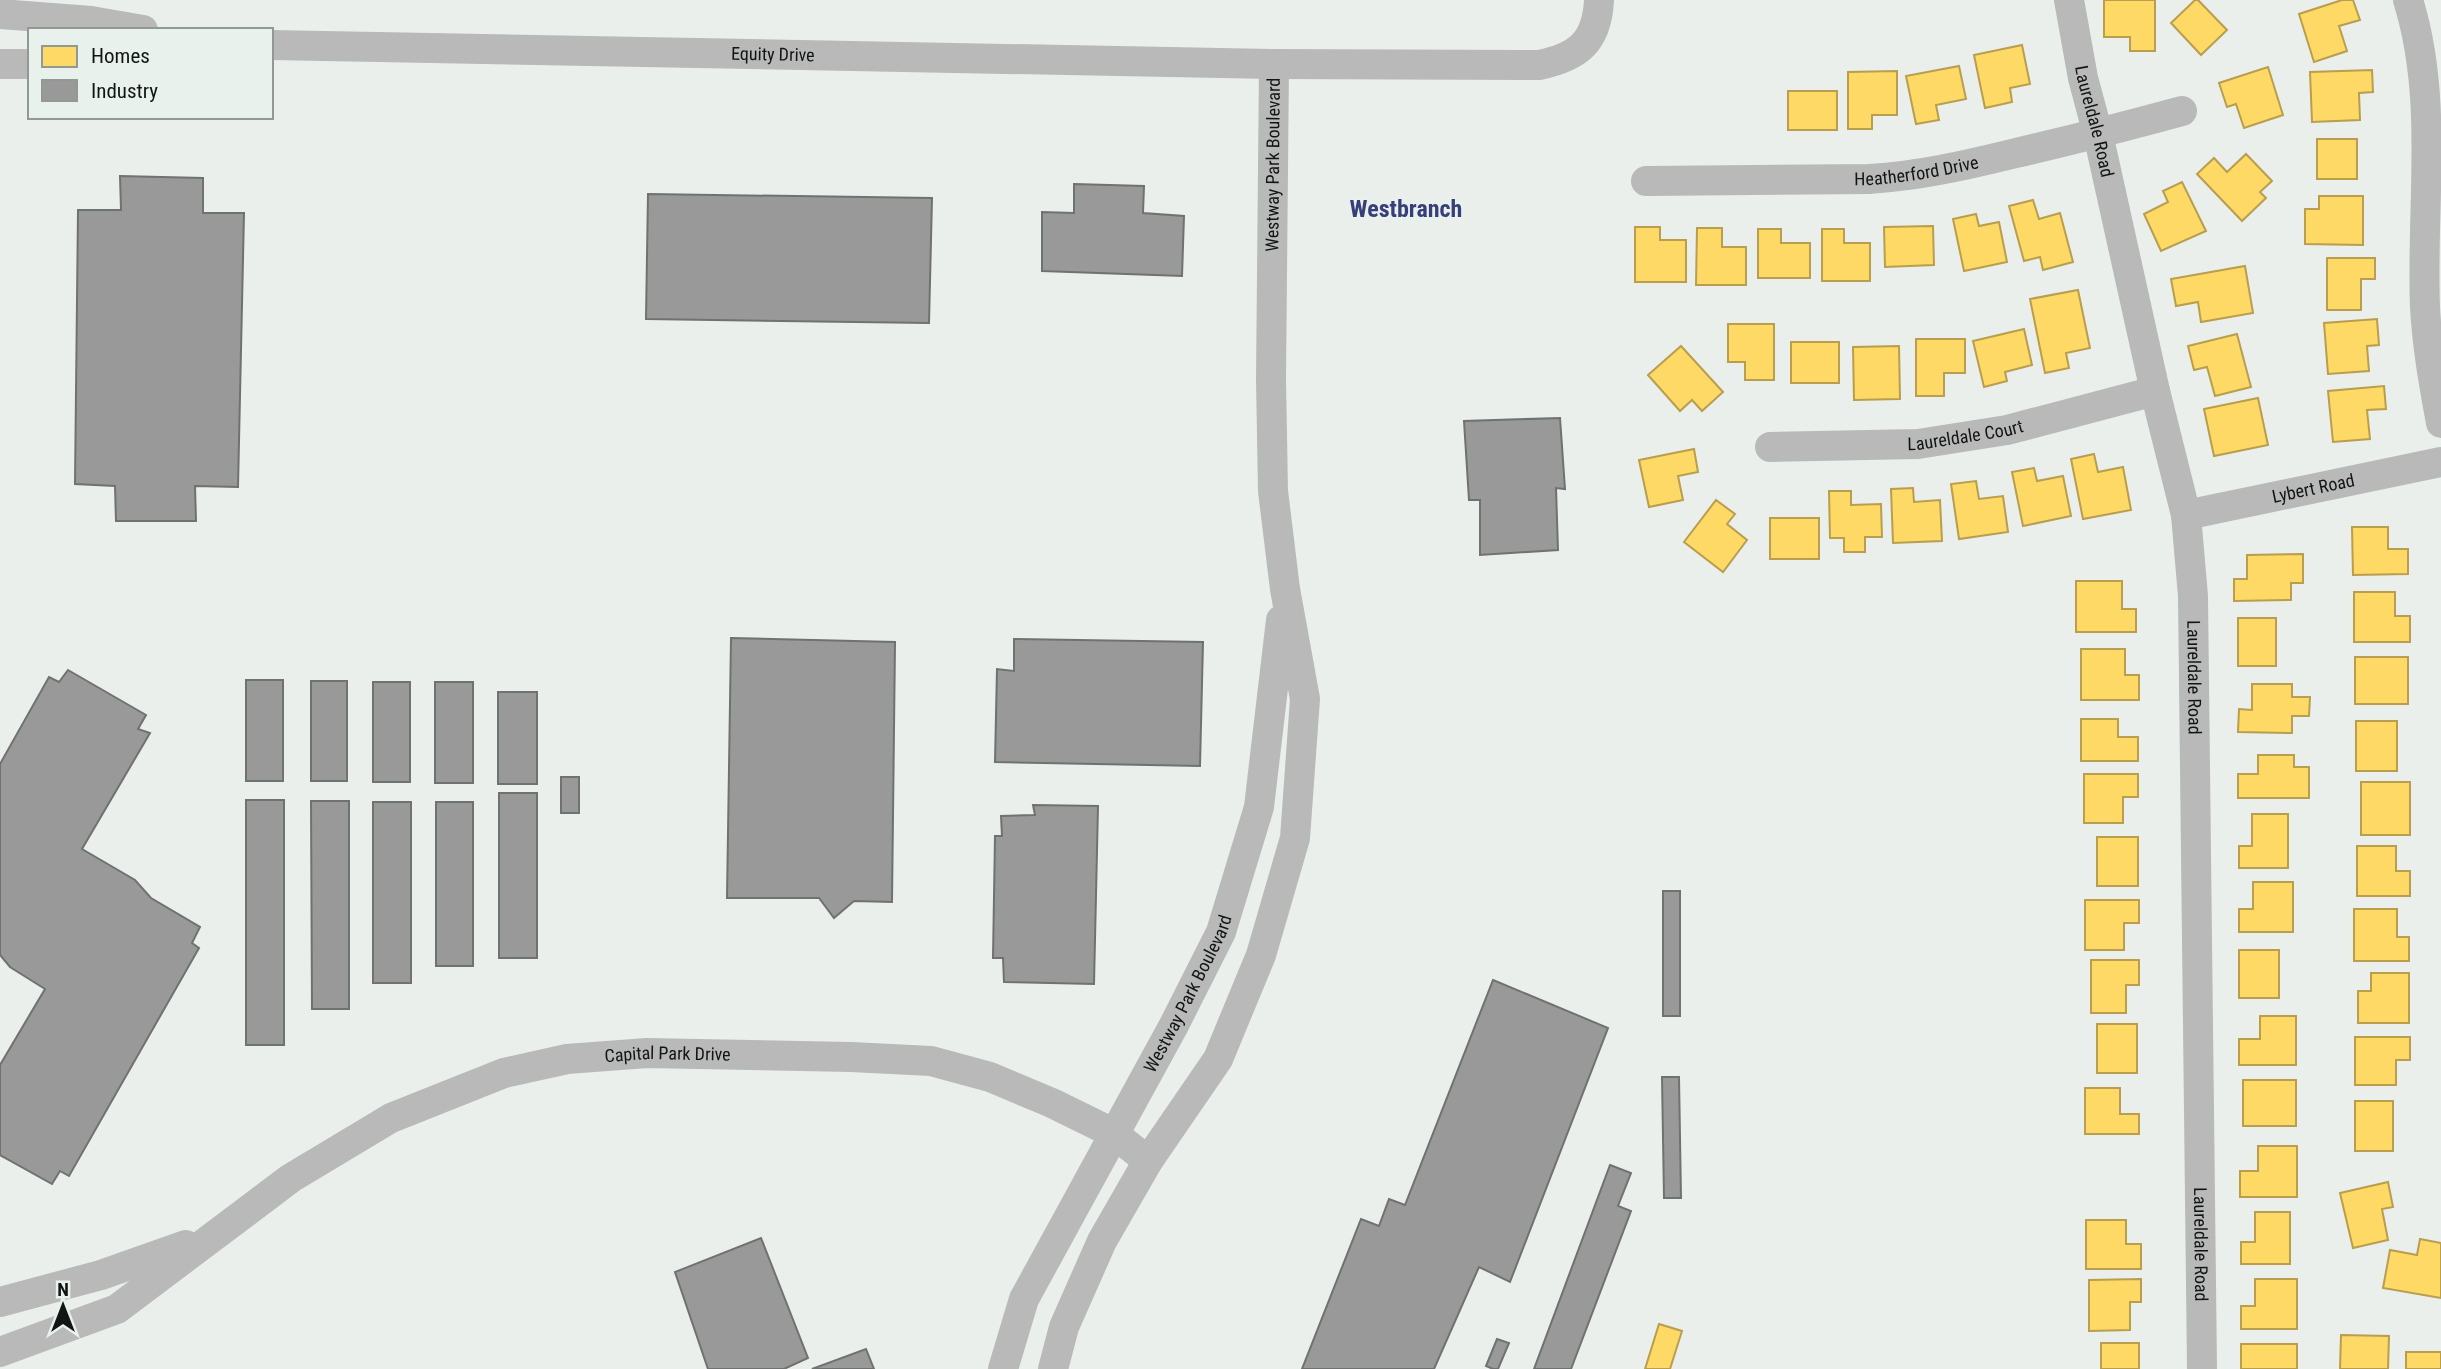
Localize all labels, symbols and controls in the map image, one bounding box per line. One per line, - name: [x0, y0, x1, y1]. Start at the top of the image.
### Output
- legend: [28, 28, 273, 119]
- street label: Equity Drive: [731, 43, 815, 65]
- text: Homes: [91, 44, 150, 68]
- street label: Laureldale Road: [2071, 64, 2118, 179]
- street label: Westway Park Boulevard: [1261, 78, 1284, 252]
- text: Industry: [91, 79, 158, 103]
- street label: Heatherford Drive: [1854, 151, 1980, 189]
- district label: Westbranch: [1350, 195, 1462, 223]
- street label: Laureldale Court: [1907, 415, 2026, 454]
- street label: Lybert Road: [2270, 469, 2356, 507]
- street label: Laureldale Road: [2183, 620, 2206, 735]
- street label: Westway Park Boulevard: [1139, 912, 1236, 1076]
- street label: Capital Park Drive: [604, 1042, 731, 1066]
- street label: Laureldale Road: [2190, 1187, 2212, 1302]
- north arrow: [28, 1271, 98, 1341]
- text: N: [57, 1278, 69, 1301]

